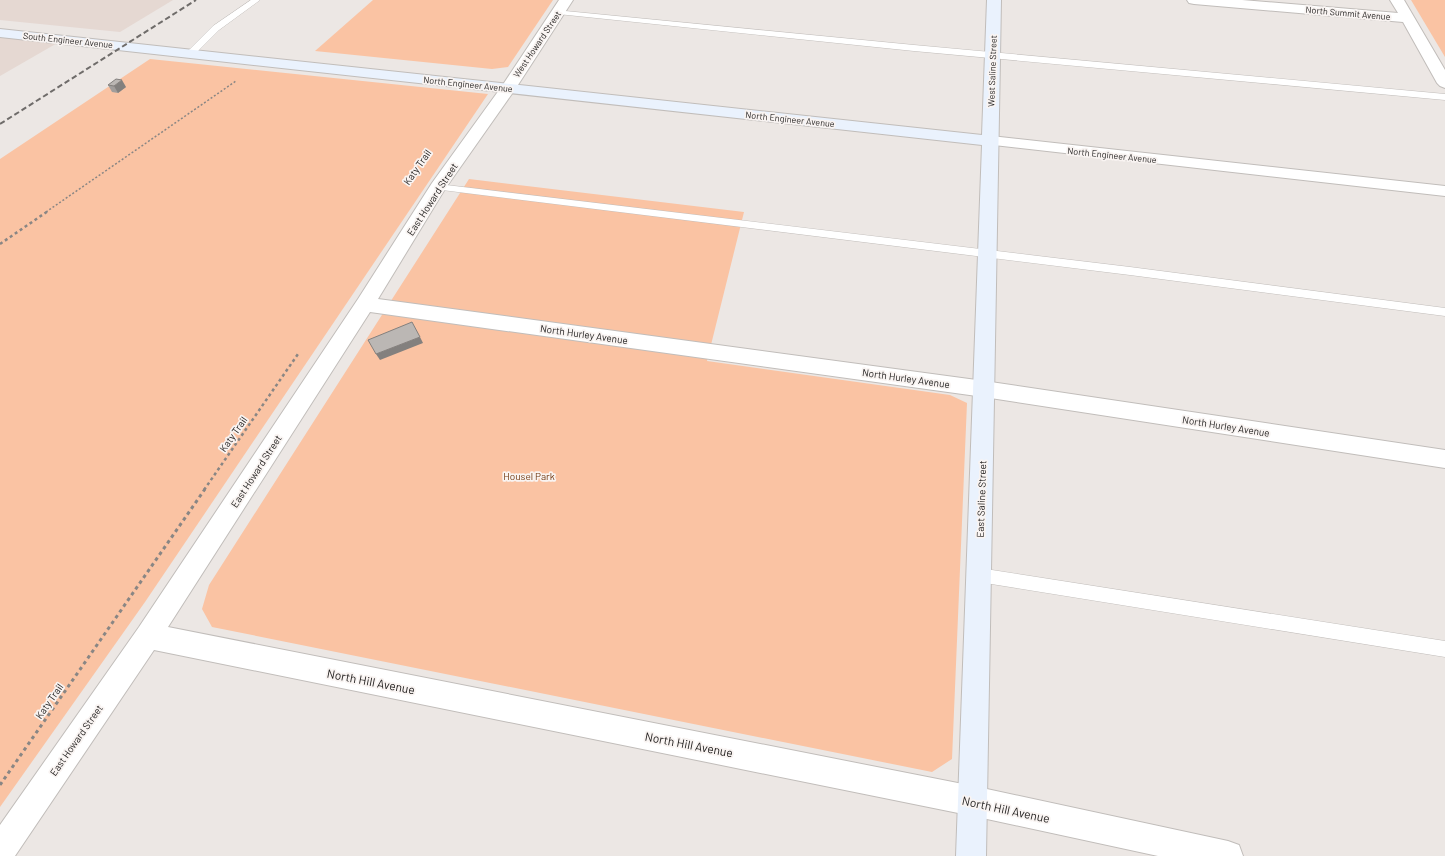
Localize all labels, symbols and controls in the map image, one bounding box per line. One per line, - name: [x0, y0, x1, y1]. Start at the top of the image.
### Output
- street label: North Summit Avenue: [1305, 4, 1391, 22]
- street label: West Howard Street: [511, 9, 563, 79]
- street label: South Engineer Avenue: [22, 30, 114, 50]
- street label: West Saline Street: [985, 35, 999, 107]
- street label: North Engineer Avenue: [423, 74, 513, 94]
- street label: North Engineer Avenue: [745, 109, 835, 129]
- street label: North Engineer Avenue: [1067, 145, 1157, 165]
- street label: Katy Trail: [401, 147, 433, 187]
- street label: East Howard Street: [404, 160, 460, 237]
- street label: North Hurley Avenue: [539, 322, 629, 346]
- street label: North Hurley Avenue: [861, 366, 951, 390]
- street label: North Hurley Avenue: [1181, 413, 1271, 439]
- street label: Katy Trail: [217, 414, 249, 454]
- street label: East Howard Street: [228, 432, 284, 509]
- street label: East Saline Street: [974, 460, 988, 538]
- park label: Housel Park: [503, 470, 555, 482]
- street label: North Hill Avenue: [326, 666, 416, 696]
- street label: Katy Trail: [33, 681, 65, 721]
- street label: East Howard Street: [47, 702, 105, 778]
- street label: North Hill Avenue: [644, 729, 734, 759]
- street label: North Hill Avenue: [961, 793, 1051, 825]

